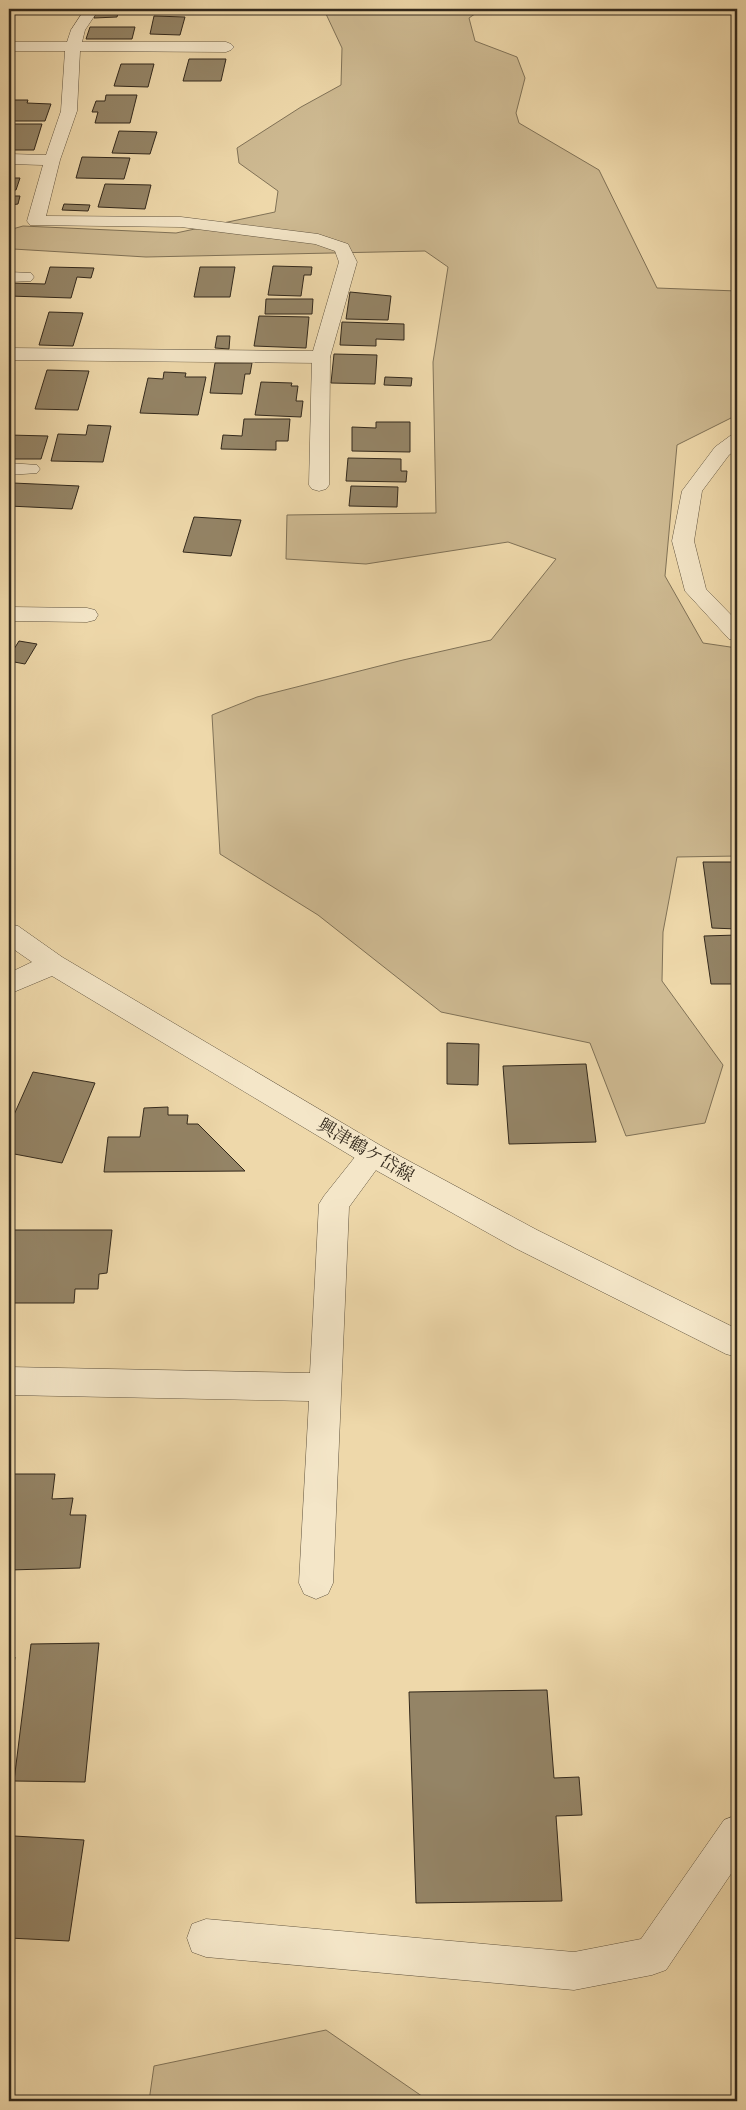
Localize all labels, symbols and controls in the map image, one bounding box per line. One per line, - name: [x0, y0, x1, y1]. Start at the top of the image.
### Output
- street label: 興津鶴ケ岱線: [314, 1113, 418, 1187]

